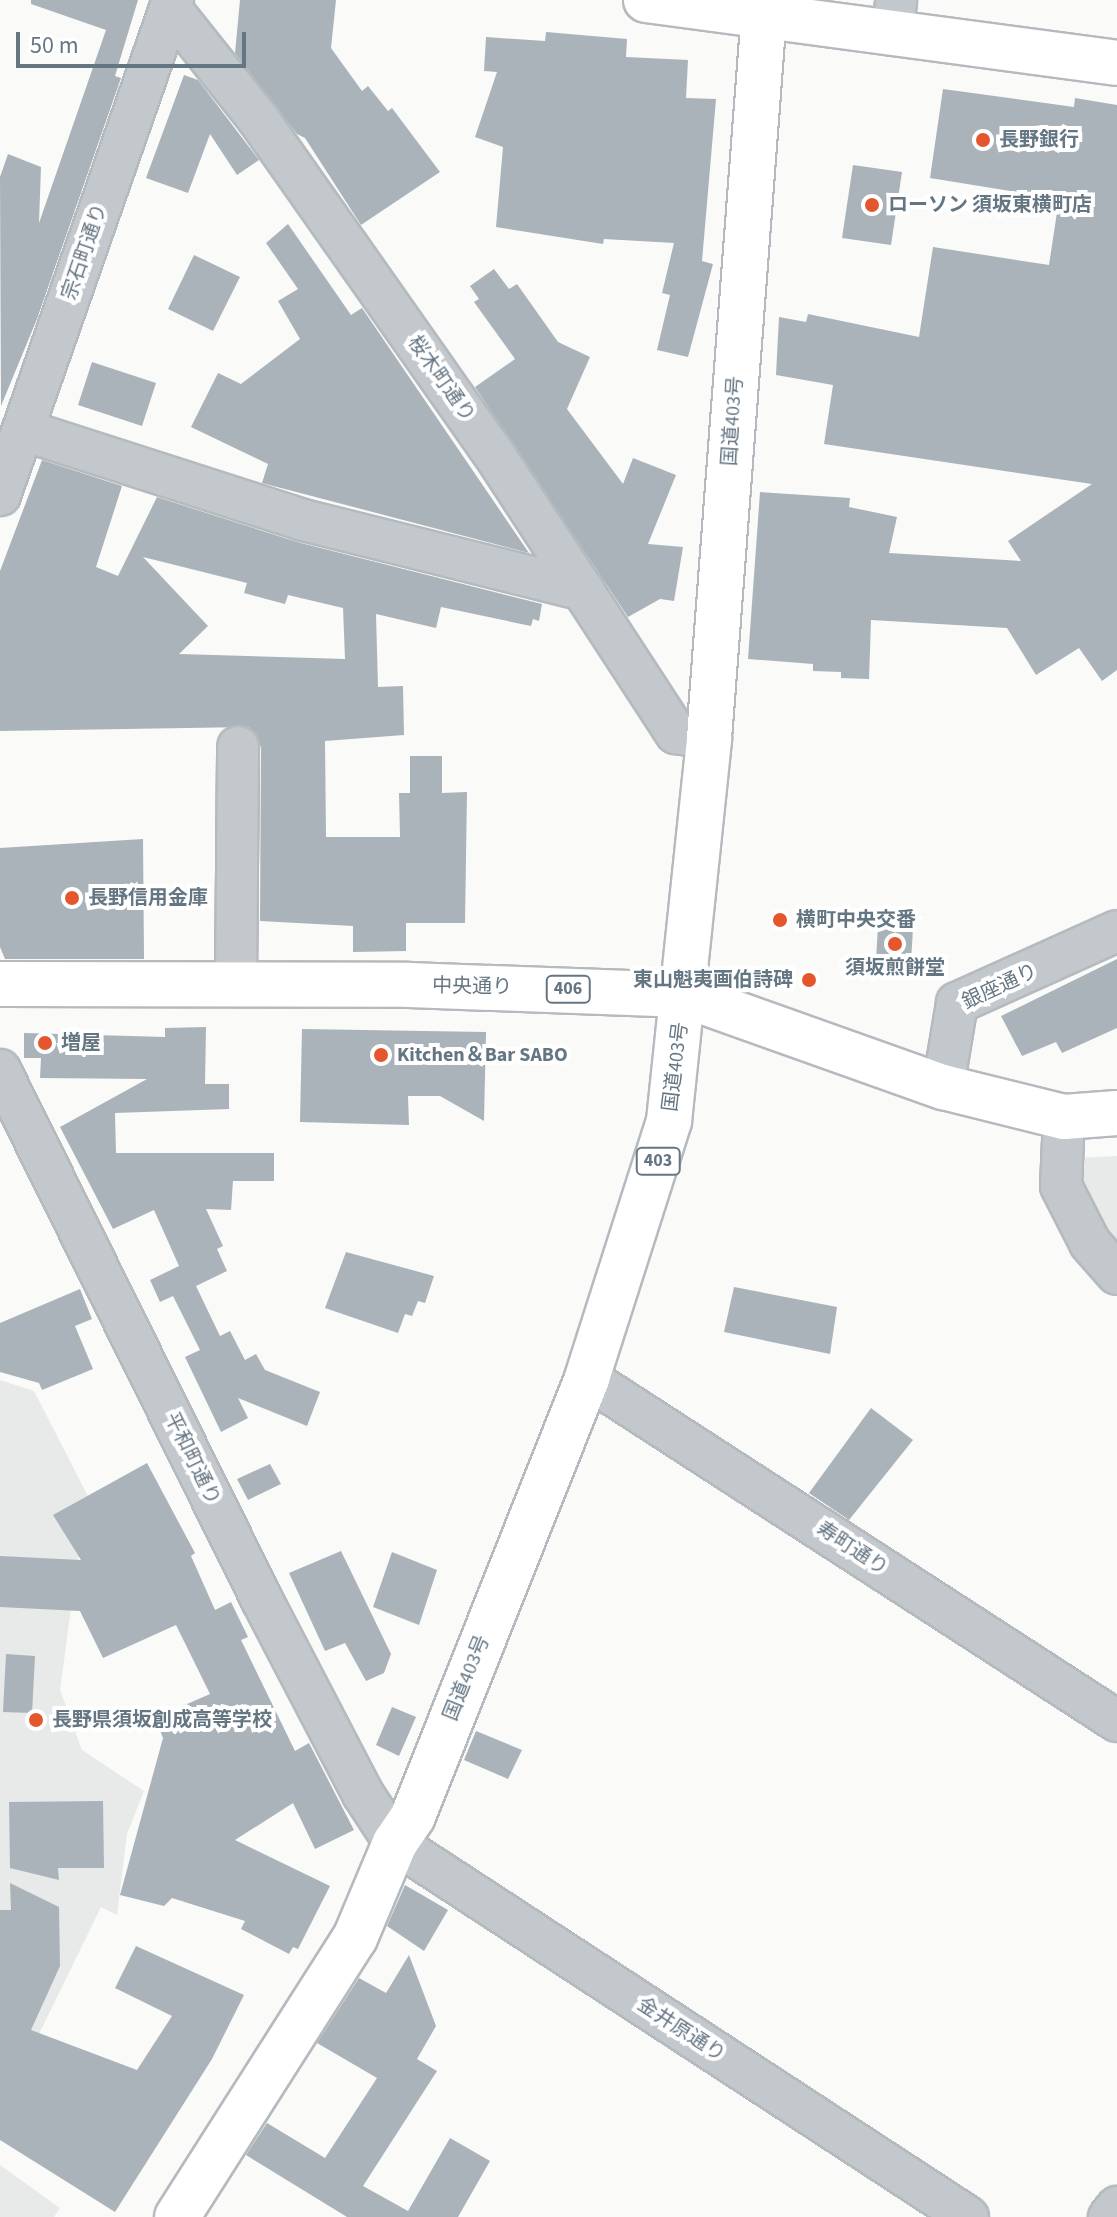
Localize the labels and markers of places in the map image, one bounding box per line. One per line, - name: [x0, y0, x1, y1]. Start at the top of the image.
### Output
- place label: 長野銀行: [999, 128, 1079, 152]
- marker: 長野銀行: [974, 131, 992, 149]
- place label: ローソン 須坂東横町店: [888, 193, 1092, 217]
- marker: ローソン 須坂東横町店: [863, 196, 881, 214]
- place label: 長野信用金庫: [88, 886, 208, 910]
- marker: 長野信用金庫: [63, 889, 81, 907]
- place label: 横町中央交番: [796, 908, 916, 932]
- marker: 横町中央交番: [771, 911, 789, 929]
- marker: 須坂煎餅堂: [886, 935, 904, 953]
- place label: 須坂煎餅堂: [845, 956, 945, 980]
- place label: 東山魁夷画伯詩碑: [633, 968, 793, 992]
- marker: 東山魁夷画伯詩碑: [800, 971, 818, 989]
- place label: 増屋: [61, 1031, 101, 1055]
- marker: 増屋: [36, 1034, 54, 1052]
- place label: Kitchen＆Bar SABO: [397, 1043, 568, 1067]
- marker: Kitchen＆Bar SABO: [372, 1046, 390, 1064]
- place label: 長野県須坂創成高等学校: [52, 1708, 272, 1732]
- marker: 長野県須坂創成高等学校: [27, 1711, 45, 1729]

